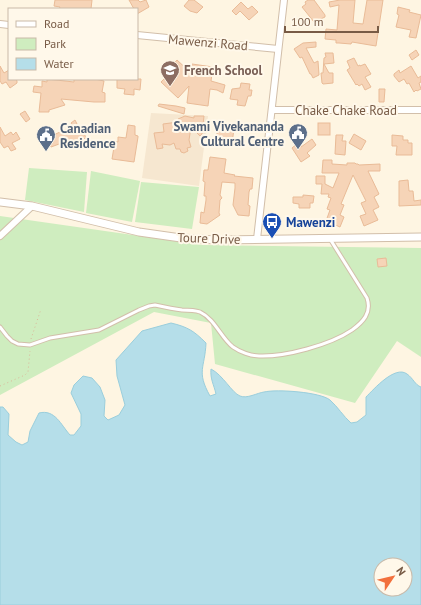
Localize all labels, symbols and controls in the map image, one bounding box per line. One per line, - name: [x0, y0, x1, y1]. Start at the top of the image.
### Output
- legend: [8, 8, 138, 80]
- scale bar: [285, 8, 378, 34]
- text: 100 m: [291, 14, 324, 29]
- text: Road: [44, 16, 69, 31]
- street label: Mawenzi Road: [167, 31, 249, 54]
- text: Park: [44, 36, 66, 51]
- text: Water: [44, 56, 74, 71]
- school or university icon: French School: [159, 59, 181, 87]
- place label: French School: [184, 62, 262, 79]
- street label: Chake Chake Road: [295, 102, 397, 119]
- place label: Swami Vivekananda Cultural Centre: [173, 118, 284, 150]
- place label: Canadian Residence: [60, 120, 116, 152]
- public building icon: Swami Vivekananda Cultural Centre: [287, 122, 309, 150]
- public building icon: Canadian Residence: [35, 124, 57, 152]
- bus stop icon: Mawenzi: [261, 211, 283, 239]
- place label: Mawenzi: [286, 214, 335, 231]
- street label: Toure Drive: [177, 229, 241, 248]
- north arrow: [373, 557, 413, 597]
- text: N: [393, 564, 409, 578]

